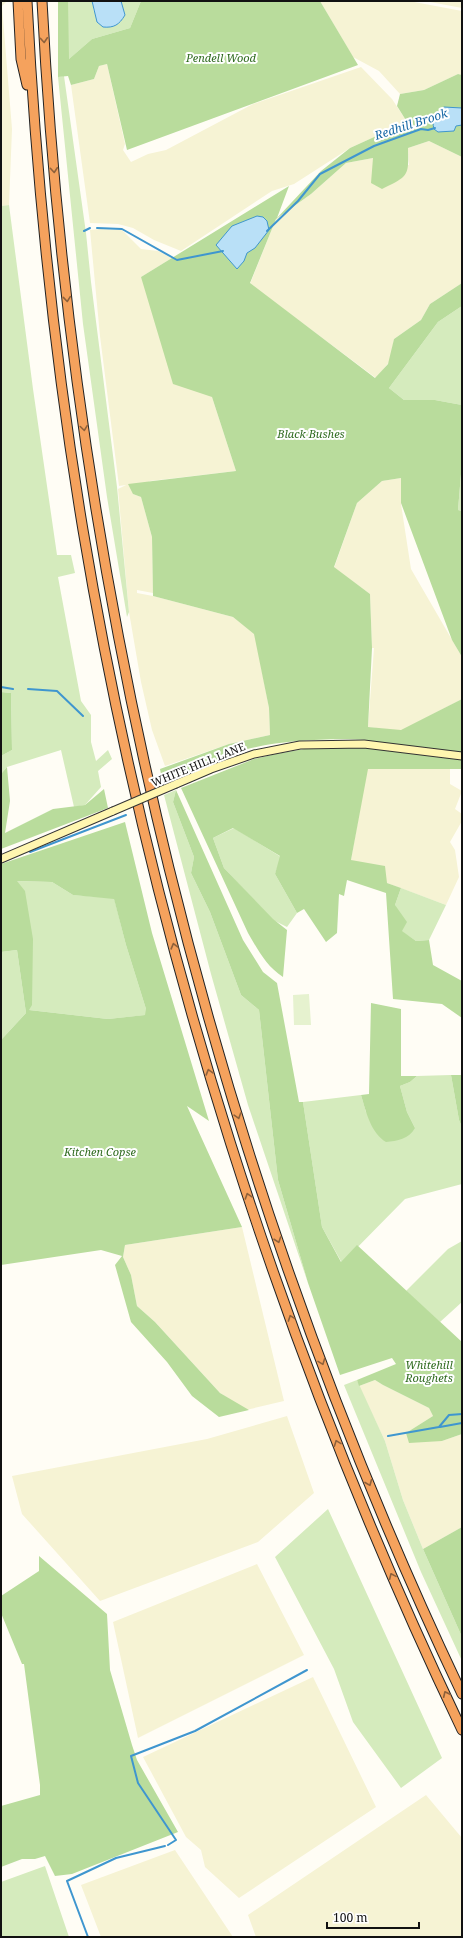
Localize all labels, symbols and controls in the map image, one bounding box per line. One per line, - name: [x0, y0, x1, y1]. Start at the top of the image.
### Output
- one-way arrow: [40, 37, 49, 43]
- park label: Pendell Wood: [185, 50, 257, 65]
- water label: Redhill Brook: [371, 104, 451, 144]
- one-way arrow: [49, 167, 58, 173]
- one-way arrow: [62, 296, 71, 302]
- one-way arrow: [79, 425, 88, 431]
- park label: Black Bushes: [276, 426, 345, 441]
- street label: WHITE HILL LANE: [149, 738, 247, 790]
- one-way arrow: [170, 943, 179, 950]
- one-way arrow: [205, 1068, 214, 1075]
- one-way arrow: [233, 1113, 242, 1120]
- park label: Kitchen Copse: [63, 1144, 137, 1159]
- one-way arrow: [245, 1192, 253, 1199]
- one-way arrow: [273, 1236, 282, 1243]
- one-way arrow: [287, 1315, 296, 1322]
- park label: Whitehill Roughets: [404, 1357, 453, 1385]
- one-way arrow: [317, 1359, 326, 1366]
- one-way arrow: [334, 1439, 342, 1446]
- one-way arrow: [365, 1480, 373, 1487]
- one-way arrow: [389, 1573, 397, 1580]
- one-way arrow: [442, 1691, 450, 1698]
- scale bar: [327, 1904, 419, 1930]
- text: 100 m: [333, 1909, 368, 1926]

